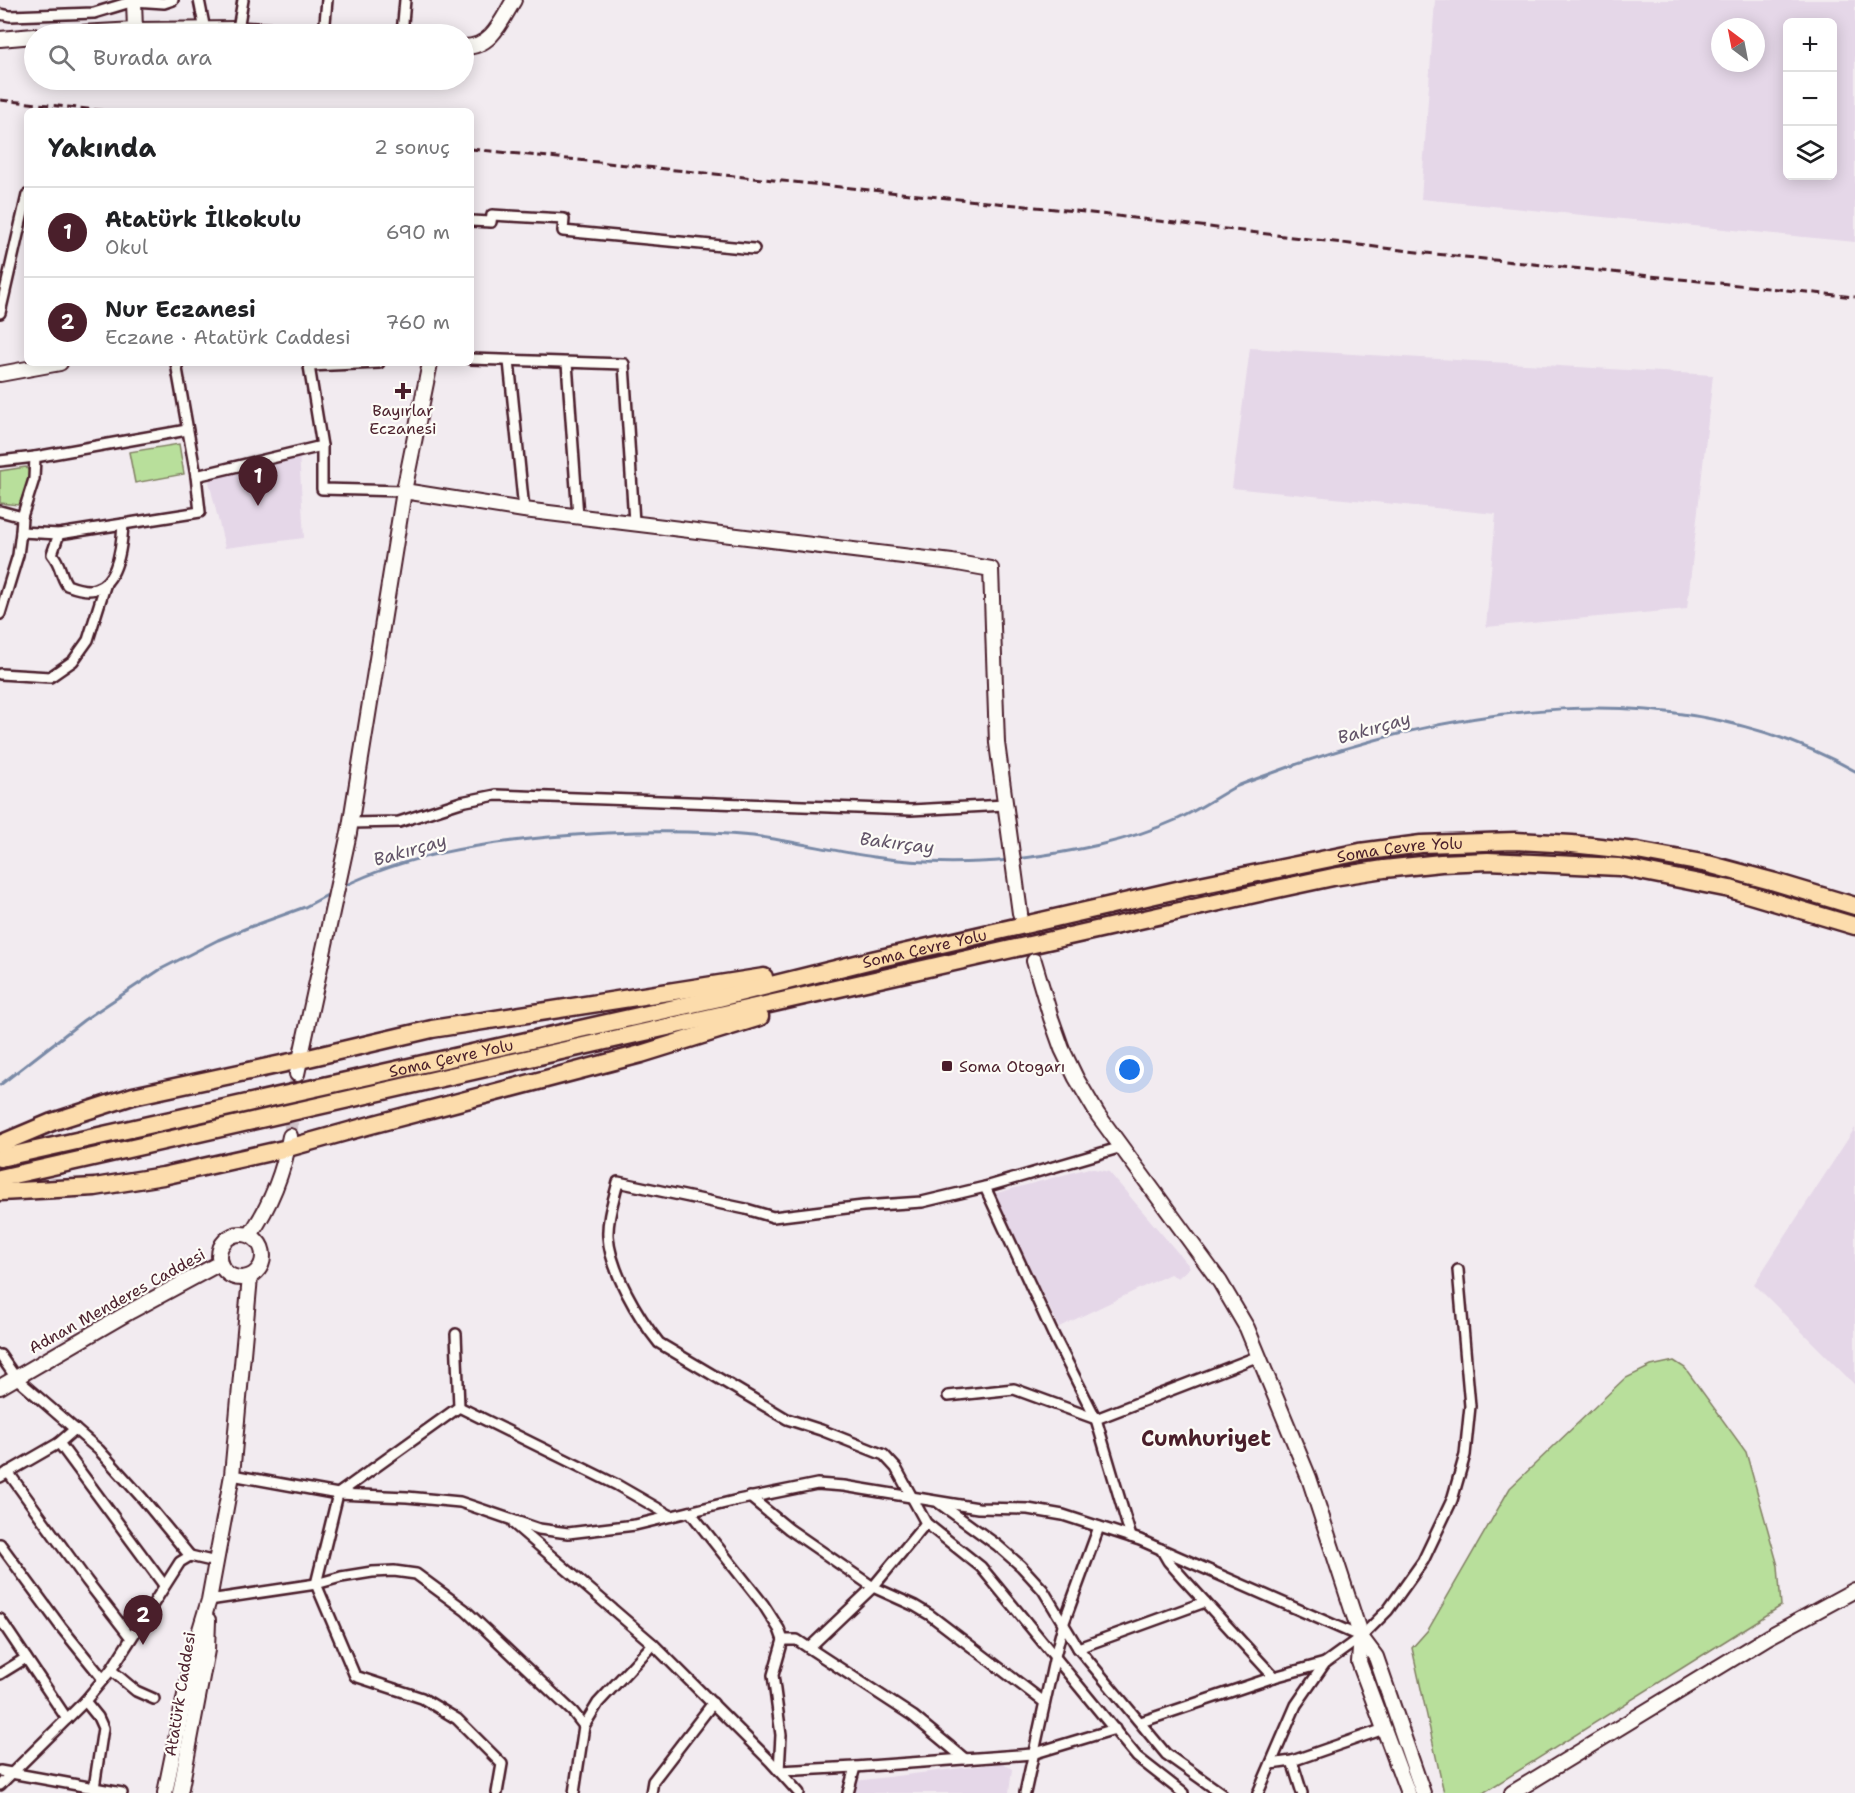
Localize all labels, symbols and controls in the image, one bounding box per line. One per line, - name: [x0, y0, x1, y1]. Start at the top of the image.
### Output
- north arrow: [1711, 18, 1765, 72]
- map controls: [1783, 18, 1837, 180]
- button: +: [1783, 18, 1837, 72]
- search box: [24, 24, 474, 90]
- icon: search: [45, 41, 78, 74]
- text: Burada ara: [93, 43, 212, 72]
- button: −: [1783, 72, 1837, 126]
- button: layers: [1783, 126, 1837, 180]
- text: Yakında: [48, 130, 156, 165]
- text: 2 sonuç: [374, 134, 450, 160]
- text: Atatürk İlkokulu: [105, 205, 301, 234]
- text: 1: [63, 219, 72, 245]
- text: 690 m: [386, 219, 450, 245]
- text: Okul: [105, 234, 148, 260]
- text: Nur Eczanesi: [105, 295, 256, 324]
- text: 2: [61, 309, 75, 335]
- text: 760 m: [385, 309, 450, 335]
- text: Eczane · Atatürk Caddesi: [105, 324, 351, 350]
- marker: Bayırlar Eczanesi: [396, 384, 410, 398]
- place label: Bayırlar Eczanesi: [369, 400, 437, 439]
- pin: 1: [238, 456, 278, 506]
- water label: Bakırçay: [1335, 706, 1413, 750]
- water label: Bakırçay: [858, 827, 936, 859]
- water label: Bakırçay: [371, 828, 449, 872]
- street label: Soma Çevre Yolu: [1335, 832, 1463, 867]
- street label: Soma Çevre Yolu: [860, 924, 989, 973]
- street label: Soma Çevre Yolu: [387, 1034, 515, 1082]
- your location: [1115, 1055, 1144, 1084]
- place label: Soma Otogarı: [959, 1056, 1065, 1077]
- marker: Soma Otogarı: [940, 1059, 954, 1073]
- street label: Adnan Menderes Caddesi: [25, 1244, 209, 1358]
- district label: Cumhuriyet: [1141, 1424, 1271, 1453]
- pin: 2: [124, 1596, 162, 1645]
- street label: Atatürk Caddesi: [160, 1630, 200, 1758]

